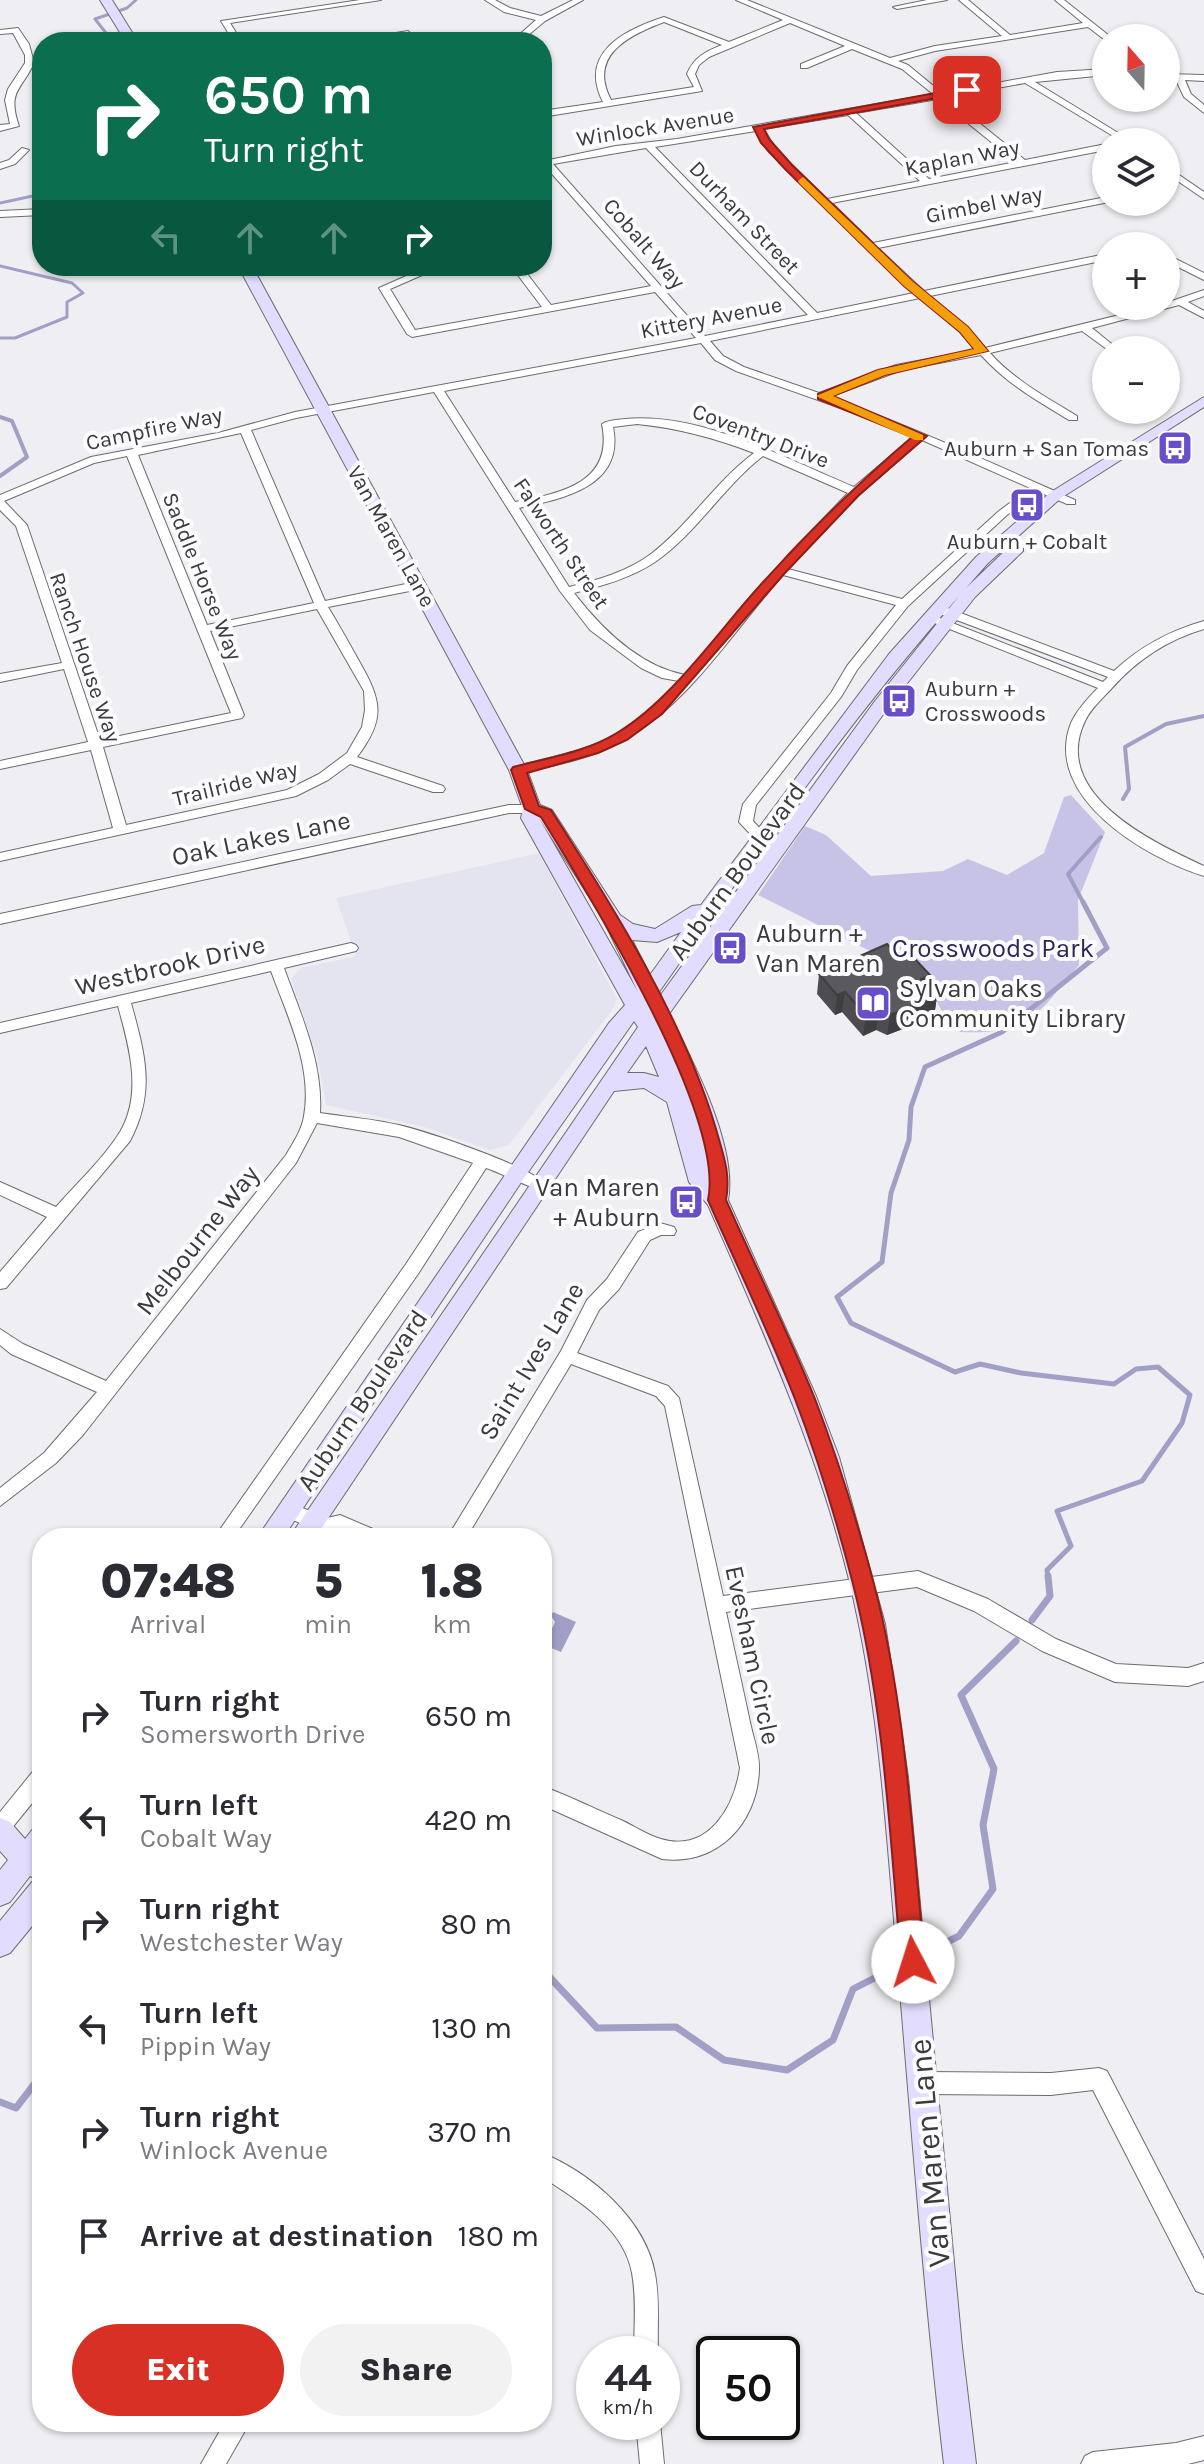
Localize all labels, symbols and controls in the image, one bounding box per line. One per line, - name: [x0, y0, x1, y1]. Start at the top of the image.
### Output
- north arrow: [1092, 24, 1180, 112]
- map controls: [1092, 24, 1180, 424]
- pin: [933, 56, 1001, 124]
- text: 650 m: [204, 62, 373, 127]
- icon: right: [72, 64, 176, 168]
- icon: arrive: [945, 68, 989, 112]
- street label: Winlock Avenue: [575, 102, 736, 152]
- button: layers: [1092, 128, 1180, 216]
- text: Turn right: [204, 129, 364, 171]
- street label: Kaplan Way: [903, 134, 1022, 182]
- street label: Durham Street: [684, 156, 805, 280]
- street label: Gimbel Way: [924, 181, 1045, 229]
- street label: Cobalt Way: [598, 193, 691, 294]
- icon: left: [144, 216, 188, 260]
- icon: ahead: [228, 216, 272, 260]
- icon: ahead: [312, 216, 356, 260]
- icon: right: [396, 216, 440, 260]
- button: +: [1092, 232, 1180, 320]
- street label: Kittery Avenue: [638, 292, 784, 344]
- button: −: [1092, 336, 1180, 424]
- street label: Coventry Drive: [689, 398, 833, 474]
- street label: Campfire Way: [84, 402, 225, 456]
- bus stop icon: Auburn + San Tomas: [1156, 429, 1194, 467]
- place label: Auburn + San Tomas: [944, 436, 1149, 462]
- street label: Van Maren Lane: [342, 461, 441, 612]
- street label: Falworth Street: [508, 473, 615, 614]
- bus stop icon: Auburn + Cobalt: [1008, 486, 1046, 524]
- street label: Saddle Horse Way: [157, 489, 248, 664]
- place label: Auburn + Cobalt: [947, 529, 1107, 555]
- street label: Ranch House Way: [44, 569, 126, 746]
- place label: Auburn + Crosswoods: [925, 676, 1046, 727]
- bus stop icon: Auburn + Crosswoods: [880, 682, 918, 720]
- street label: Trailride Way: [170, 756, 300, 812]
- street label: Auburn Boulevard: [663, 776, 812, 966]
- street label: Oak Lakes Lane: [169, 804, 353, 873]
- place label: Auburn + Van Maren: [756, 918, 881, 979]
- street label: Westbrook Drive: [72, 929, 268, 1002]
- bus stop icon: Auburn + Van Maren: [711, 929, 749, 967]
- park label: Crosswoods Park: [892, 933, 1094, 964]
- place label: Sylvan Oaks Community Library: [899, 973, 1126, 1034]
- library icon: Sylvan Oaks Community Library: [854, 984, 892, 1022]
- street label: Melbourne Way: [129, 1159, 265, 1321]
- place label: Van Maren + Auburn: [535, 1172, 660, 1233]
- bus stop icon: Van Maren + Auburn: [667, 1183, 705, 1221]
- street label: Saint Ives Lane: [472, 1277, 591, 1446]
- street label: Auburn Boulevard: [290, 1304, 435, 1497]
- text: 07:48: [100, 1553, 236, 1609]
- text: 5: [314, 1553, 343, 1609]
- text: 1.8: [420, 1553, 484, 1609]
- street label: Evesham Circle: [718, 1563, 787, 1747]
- text: Arrival: [130, 1609, 206, 1640]
- text: min: [304, 1609, 352, 1640]
- text: km: [433, 1609, 471, 1640]
- text: Turn right: [140, 1683, 280, 1719]
- icon: right: [72, 1694, 116, 1738]
- text: 650 m: [425, 1698, 512, 1734]
- text: Somersworth Drive: [140, 1719, 365, 1750]
- text: Turn left: [140, 1787, 258, 1823]
- icon: left: [72, 1798, 116, 1842]
- text: 420 m: [425, 1802, 512, 1838]
- text: Cobalt Way: [140, 1823, 272, 1854]
- text: Turn right: [140, 1891, 280, 1927]
- icon: right: [72, 1902, 116, 1946]
- text: 80 m: [441, 1906, 512, 1942]
- position arrow: [871, 1920, 955, 2004]
- text: Westchester Way: [140, 1927, 343, 1958]
- text: Turn left: [140, 1995, 258, 2031]
- icon: left: [72, 2006, 116, 2050]
- text: 130 m: [431, 2010, 512, 2046]
- text: Pippin Way: [140, 2031, 271, 2062]
- street label: Van Maren Lane: [901, 2037, 958, 2269]
- text: Turn right: [140, 2099, 280, 2135]
- icon: right: [72, 2110, 116, 2154]
- text: 370 m: [427, 2114, 512, 2150]
- text: Winlock Avenue: [140, 2135, 328, 2166]
- icon: arrive: [72, 2214, 116, 2258]
- text: Arrive at destination: [140, 2218, 434, 2254]
- text: 180 m: [458, 2218, 539, 2254]
- button: Exit: [72, 2324, 284, 2416]
- button: Share: [300, 2324, 512, 2416]
- speed limit sign: 50: [696, 2336, 800, 2440]
- text: 44: [604, 2354, 652, 2401]
- text: km/h: [603, 2396, 653, 2419]

